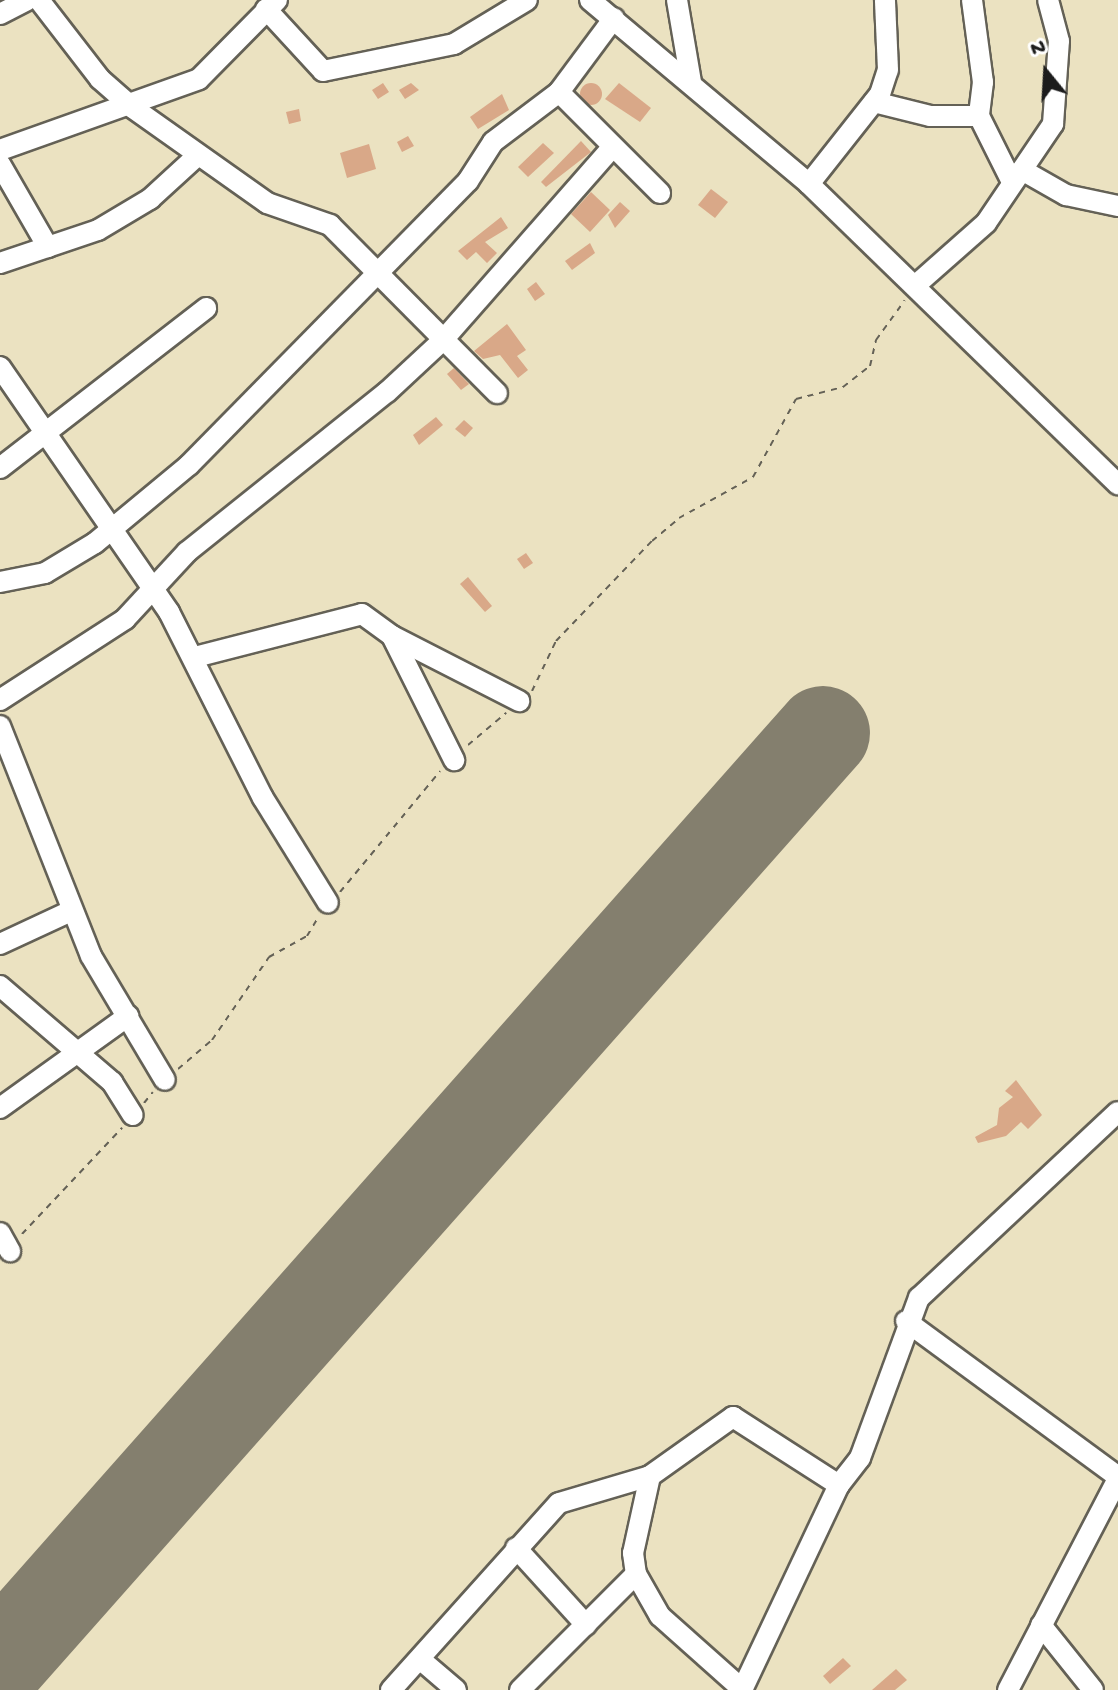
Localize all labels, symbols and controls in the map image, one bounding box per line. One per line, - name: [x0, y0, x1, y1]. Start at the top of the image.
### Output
- north arrow: [1006, 32, 1086, 112]
- text: N: [1028, 35, 1049, 64]

